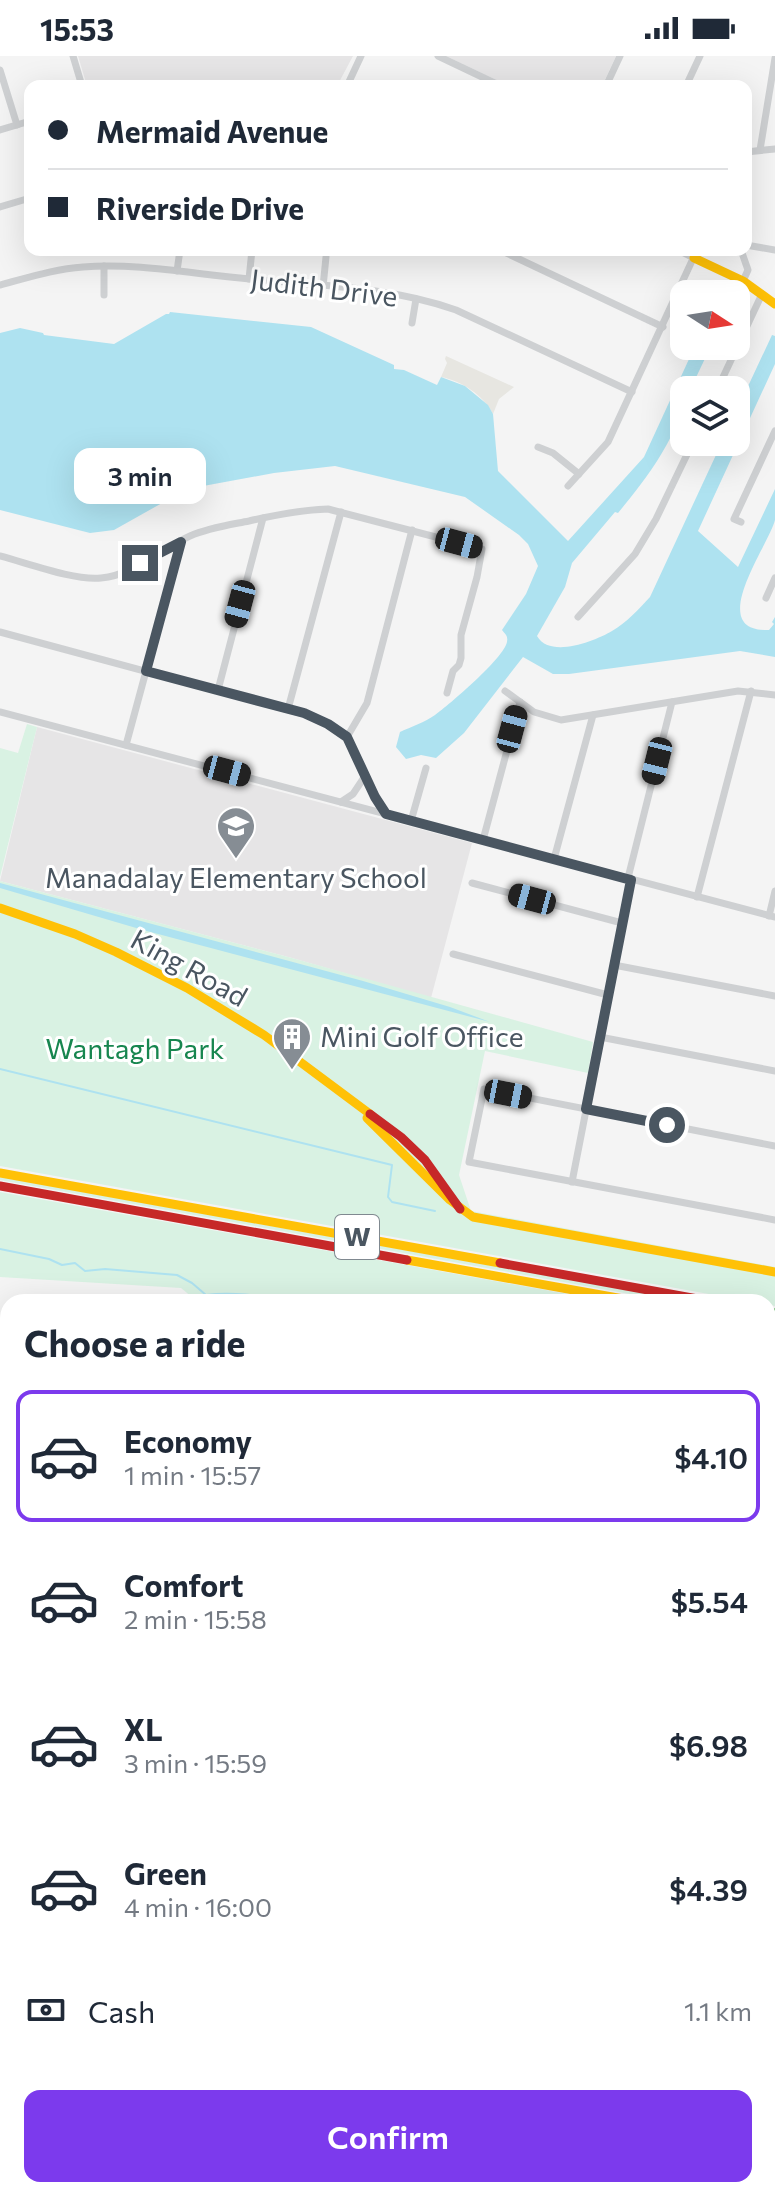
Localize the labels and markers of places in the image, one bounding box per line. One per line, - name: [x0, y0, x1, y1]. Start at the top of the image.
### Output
- school or university icon: Manadalay Elementary School: [215, 805, 257, 860]
- place label: Manadalay Elementary School: [45, 860, 427, 894]
- building icon: Mini Golf Office: [271, 1016, 313, 1071]
- place label: Mini Golf Office: [320, 1019, 524, 1053]

